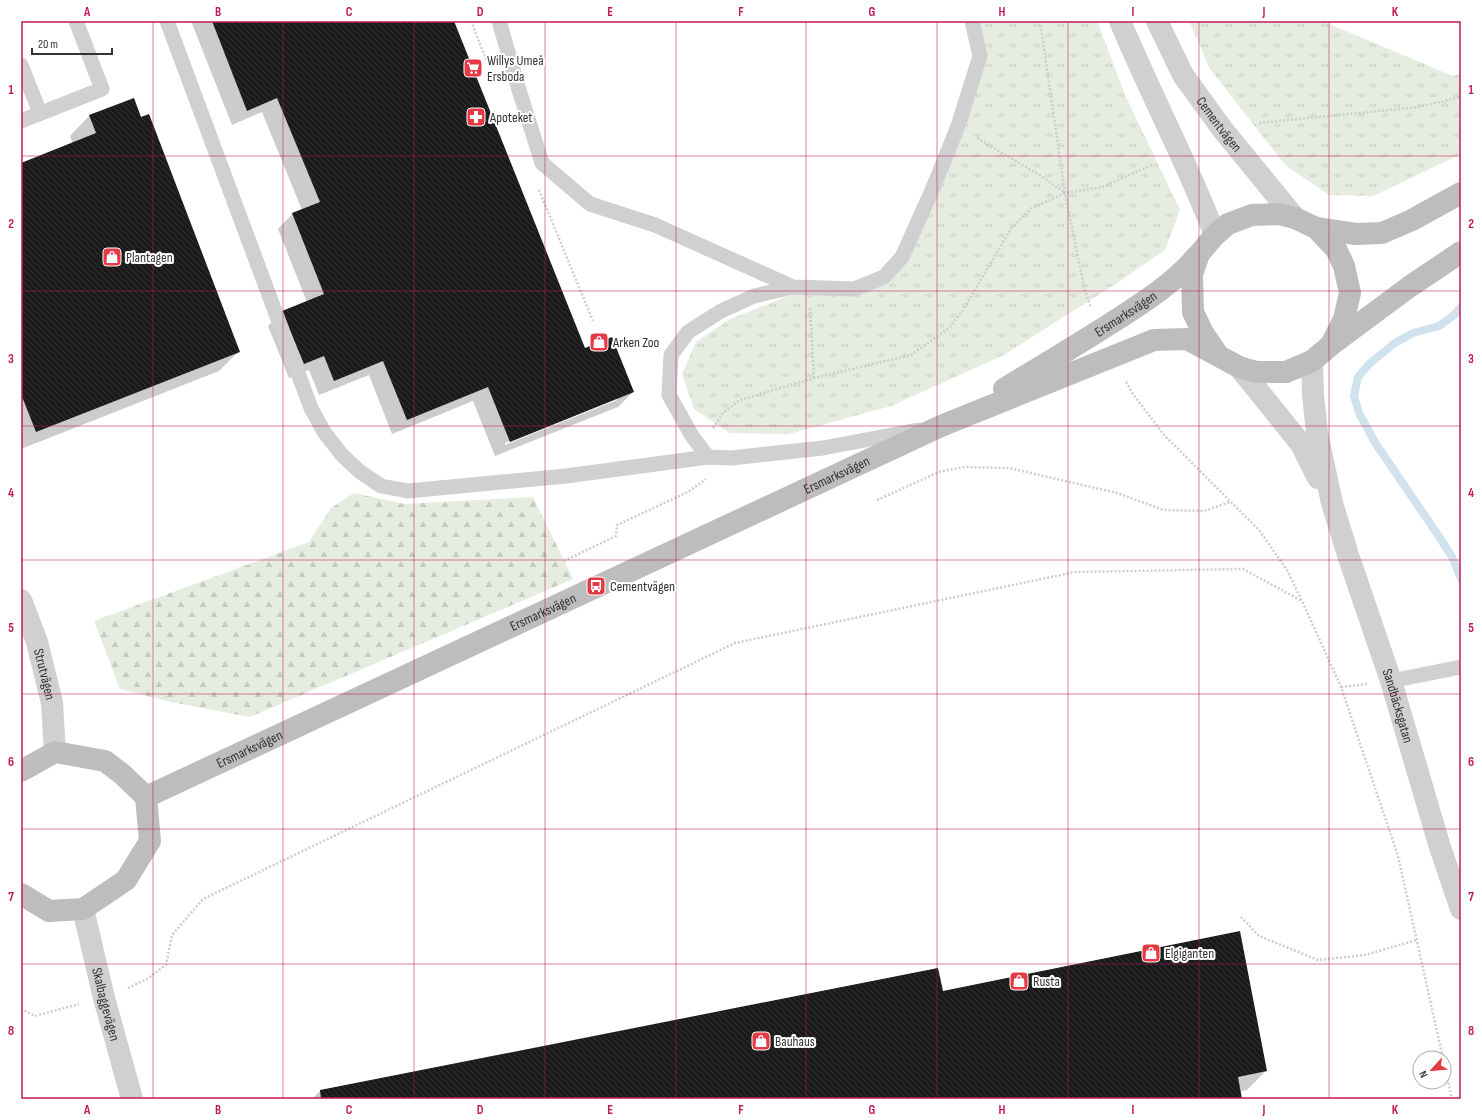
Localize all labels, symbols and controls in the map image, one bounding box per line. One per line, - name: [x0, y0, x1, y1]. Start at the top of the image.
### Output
- text: A: [83, 4, 91, 20]
- text: B: [215, 4, 221, 20]
- text: C: [346, 4, 353, 20]
- text: D: [477, 4, 484, 20]
- text: E: [607, 4, 613, 20]
- text: F: [738, 4, 744, 20]
- text: G: [869, 4, 876, 20]
- text: H: [999, 4, 1006, 20]
- text: I: [1132, 4, 1135, 20]
- text: J: [1262, 4, 1266, 20]
- text: K: [1392, 4, 1399, 20]
- scale bar: [32, 30, 112, 56]
- text: 20 m: [38, 37, 58, 52]
- place label: Willys Umeå Ersboda: [487, 52, 544, 85]
- supermarket icon: Willys Umeå Ersboda: [462, 57, 484, 79]
- text: 1: [8, 82, 14, 98]
- text: 1: [1468, 82, 1474, 98]
- street label: Cementvägen: [1192, 93, 1245, 156]
- pharmacy icon: Apoteket: [465, 106, 487, 128]
- place label: Apoteket: [489, 109, 533, 126]
- text: 2: [8, 216, 14, 232]
- text: 2: [1468, 216, 1474, 232]
- shop icon: Plantagen: [101, 246, 123, 268]
- place label: Plantagen: [126, 249, 173, 266]
- street label: Ersmarksvägen: [1091, 287, 1160, 341]
- shop icon: Arken Zoo: [588, 331, 610, 353]
- place label: Arken Zoo: [612, 334, 660, 351]
- text: 3: [8, 351, 14, 367]
- text: 3: [1468, 351, 1474, 367]
- street label: Ersmarksvägen: [801, 453, 872, 498]
- text: 4: [8, 485, 14, 501]
- text: 4: [1468, 485, 1474, 501]
- bus stop icon: Cementvägen: [585, 575, 607, 597]
- place label: Cementvägen: [610, 578, 675, 595]
- street label: Ersmarksvägen: [507, 590, 579, 635]
- text: 5: [8, 620, 14, 636]
- text: 5: [1468, 620, 1474, 636]
- street label: Strutvägen: [30, 647, 59, 702]
- street label: Sandbäcksgatan: [1378, 666, 1417, 745]
- street label: Ersmarksvägen: [214, 727, 285, 772]
- text: 6: [8, 754, 14, 770]
- text: 6: [1468, 754, 1474, 770]
- text: 7: [8, 889, 14, 905]
- text: 7: [1468, 889, 1474, 905]
- shop icon: Elgiganten: [1140, 942, 1162, 964]
- place label: Elgiganten: [1165, 945, 1214, 962]
- street label: Skalbaggevägen: [88, 966, 123, 1043]
- shop icon: Rusta: [1008, 970, 1030, 992]
- place label: Rusta: [1033, 973, 1060, 990]
- text: 8: [8, 1023, 14, 1039]
- text: 8: [1468, 1023, 1474, 1039]
- shop icon: Bauhaus: [750, 1030, 772, 1052]
- place label: Bauhaus: [775, 1033, 815, 1050]
- north arrow: [1412, 1050, 1452, 1090]
- text: N: [1416, 1069, 1431, 1080]
- text: A: [83, 1102, 91, 1118]
- text: B: [215, 1102, 221, 1118]
- text: C: [346, 1102, 353, 1118]
- text: D: [477, 1102, 484, 1118]
- text: E: [607, 1102, 613, 1118]
- text: F: [738, 1102, 744, 1118]
- text: G: [869, 1102, 876, 1118]
- text: H: [999, 1102, 1006, 1118]
- text: I: [1132, 1102, 1135, 1118]
- text: J: [1262, 1102, 1266, 1118]
- text: K: [1392, 1102, 1399, 1118]

